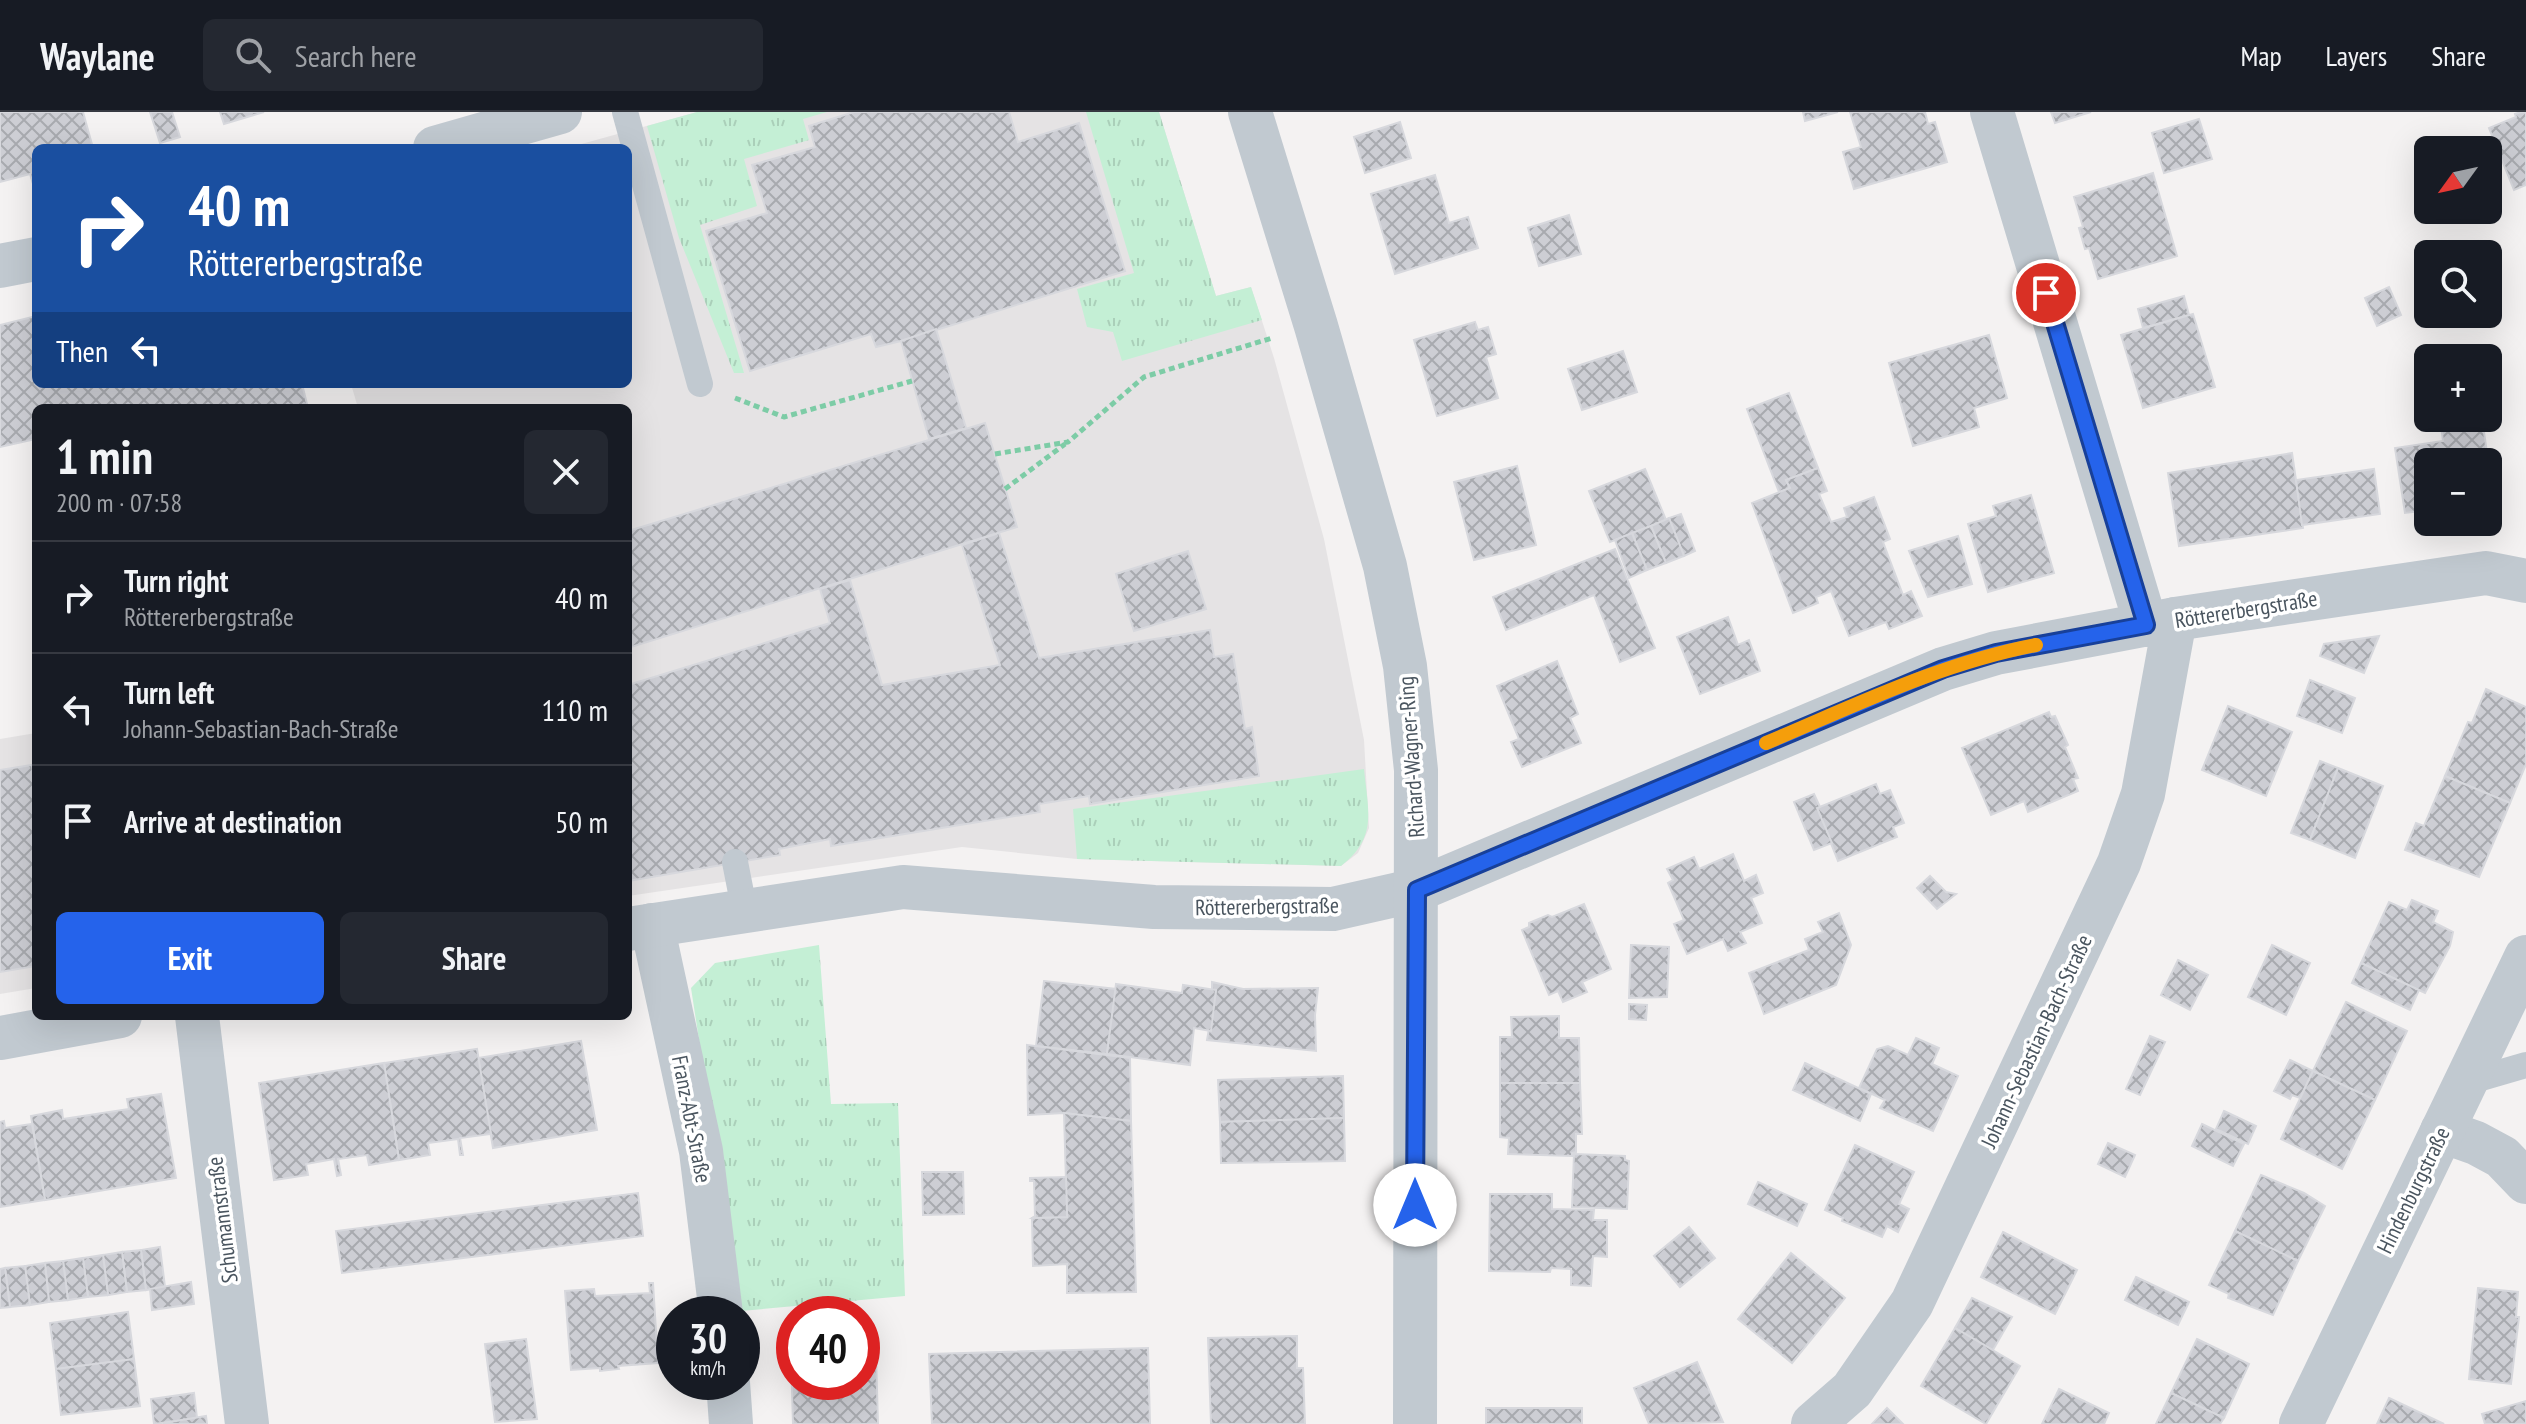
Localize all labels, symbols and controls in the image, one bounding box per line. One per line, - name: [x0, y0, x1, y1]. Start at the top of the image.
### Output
- search box: [203, 19, 763, 91]
- text: Waylane: [40, 31, 155, 80]
- icon: search: [231, 33, 275, 77]
- text: Search here: [295, 36, 417, 75]
- text: Map: [2240, 37, 2282, 74]
- text: Layers: [2326, 37, 2387, 74]
- text: Share: [2431, 37, 2486, 74]
- north arrow: [2414, 136, 2502, 224]
- map controls: [2414, 136, 2502, 536]
- text: 40 m: [188, 169, 290, 241]
- icon: right: [56, 176, 160, 280]
- text: Röttererbergstraße: [188, 239, 423, 286]
- button: search: [2414, 240, 2502, 328]
- pin: [2012, 259, 2080, 327]
- icon: arrive: [2024, 271, 2068, 315]
- icon: left: [124, 328, 168, 372]
- text: Then: [56, 331, 108, 370]
- button: +: [2414, 344, 2502, 432]
- text: 1 min: [56, 425, 153, 487]
- button: close: [524, 430, 608, 514]
- button: −: [2414, 448, 2502, 536]
- text: 200 m · 07:58: [56, 486, 182, 519]
- text: Turn right: [124, 561, 228, 600]
- icon: right: [56, 575, 100, 619]
- text: 40 m: [555, 578, 608, 617]
- street label: Röttererbergstraße: [2173, 584, 2319, 634]
- text: Röttererbergstraße: [124, 600, 294, 633]
- text: Turn left: [124, 673, 214, 712]
- street label: Richard-Wagner-Ring: [1391, 675, 1431, 839]
- icon: left: [56, 687, 100, 731]
- text: 110 m: [542, 690, 608, 729]
- text: Johann-Sebastian-Bach-Straße: [124, 712, 398, 745]
- icon: arrive: [56, 799, 100, 843]
- text: Arrive at destination: [124, 802, 342, 841]
- text: 50 m: [555, 802, 608, 841]
- street label: Röttererbergstraße: [1195, 891, 1339, 921]
- button: Exit: [56, 912, 324, 1004]
- button: Share: [340, 912, 608, 1004]
- street label: Johann-Sebastian-Bach-Straße: [1974, 930, 2098, 1153]
- street label: Franz-Abt-Straße: [666, 1053, 718, 1185]
- street label: Hindenburgstraße: [2370, 1122, 2456, 1258]
- street label: Schumannstraße: [200, 1155, 244, 1285]
- position arrow: [1373, 1163, 1457, 1247]
- speed limit sign: 40: [776, 1296, 880, 1400]
- text: 30: [689, 1312, 727, 1364]
- text: km/h: [690, 1355, 726, 1381]

